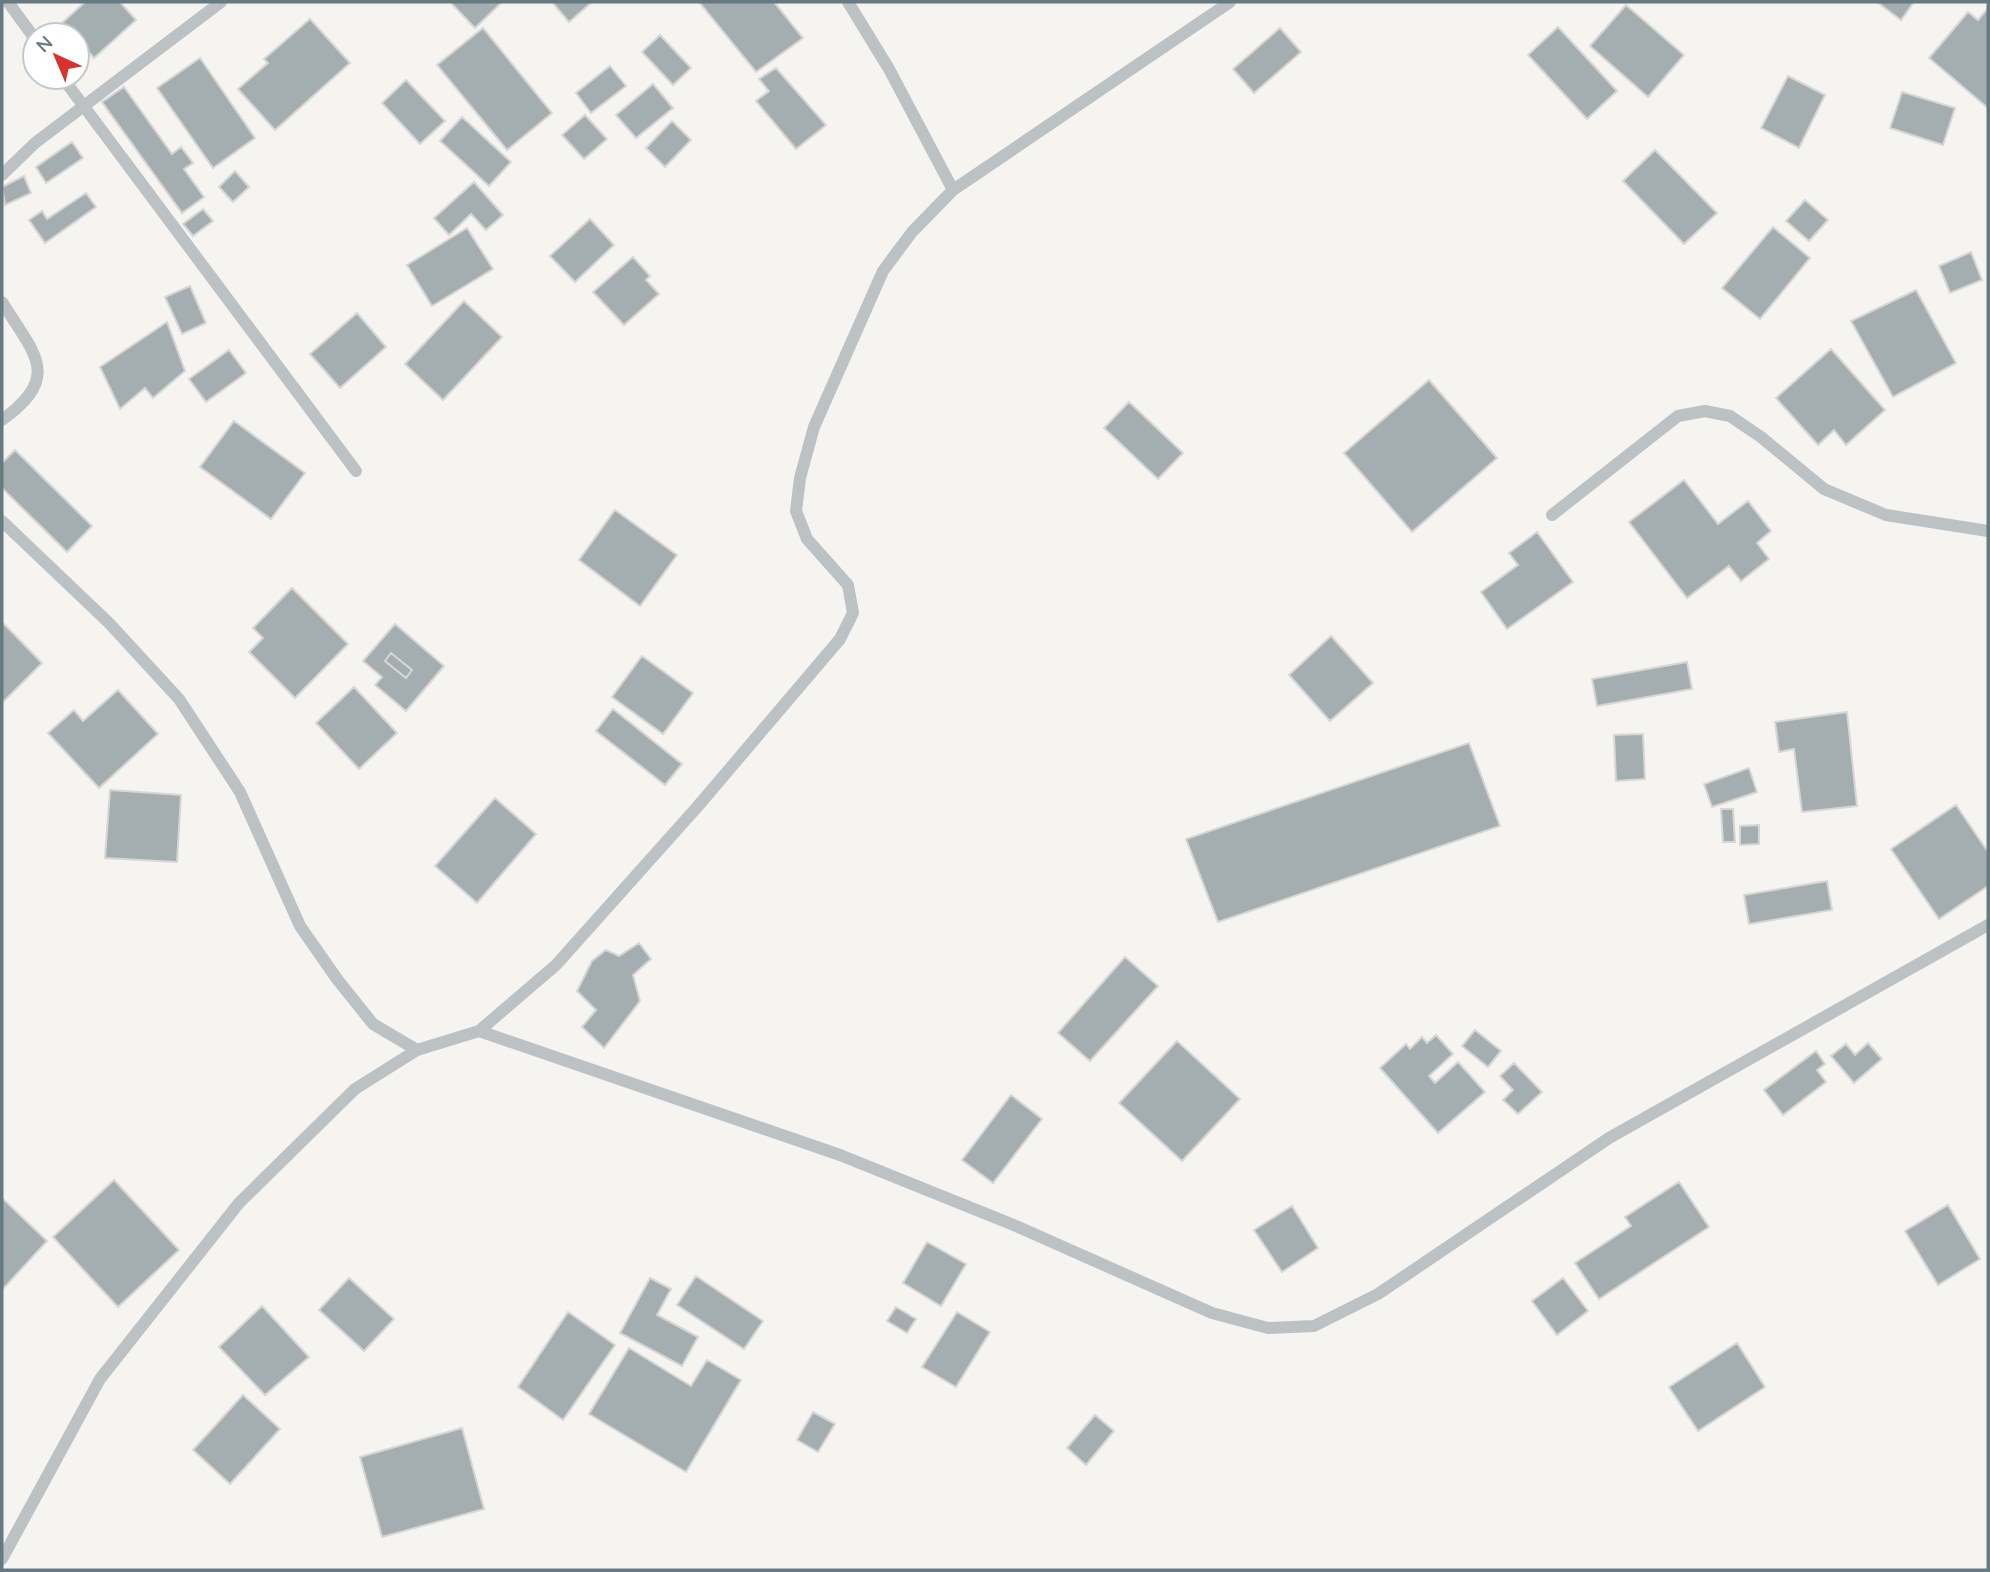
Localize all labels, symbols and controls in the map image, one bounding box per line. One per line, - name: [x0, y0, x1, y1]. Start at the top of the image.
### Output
- north arrow: [21, 21, 91, 91]
- text: N: [31, 30, 58, 57]

